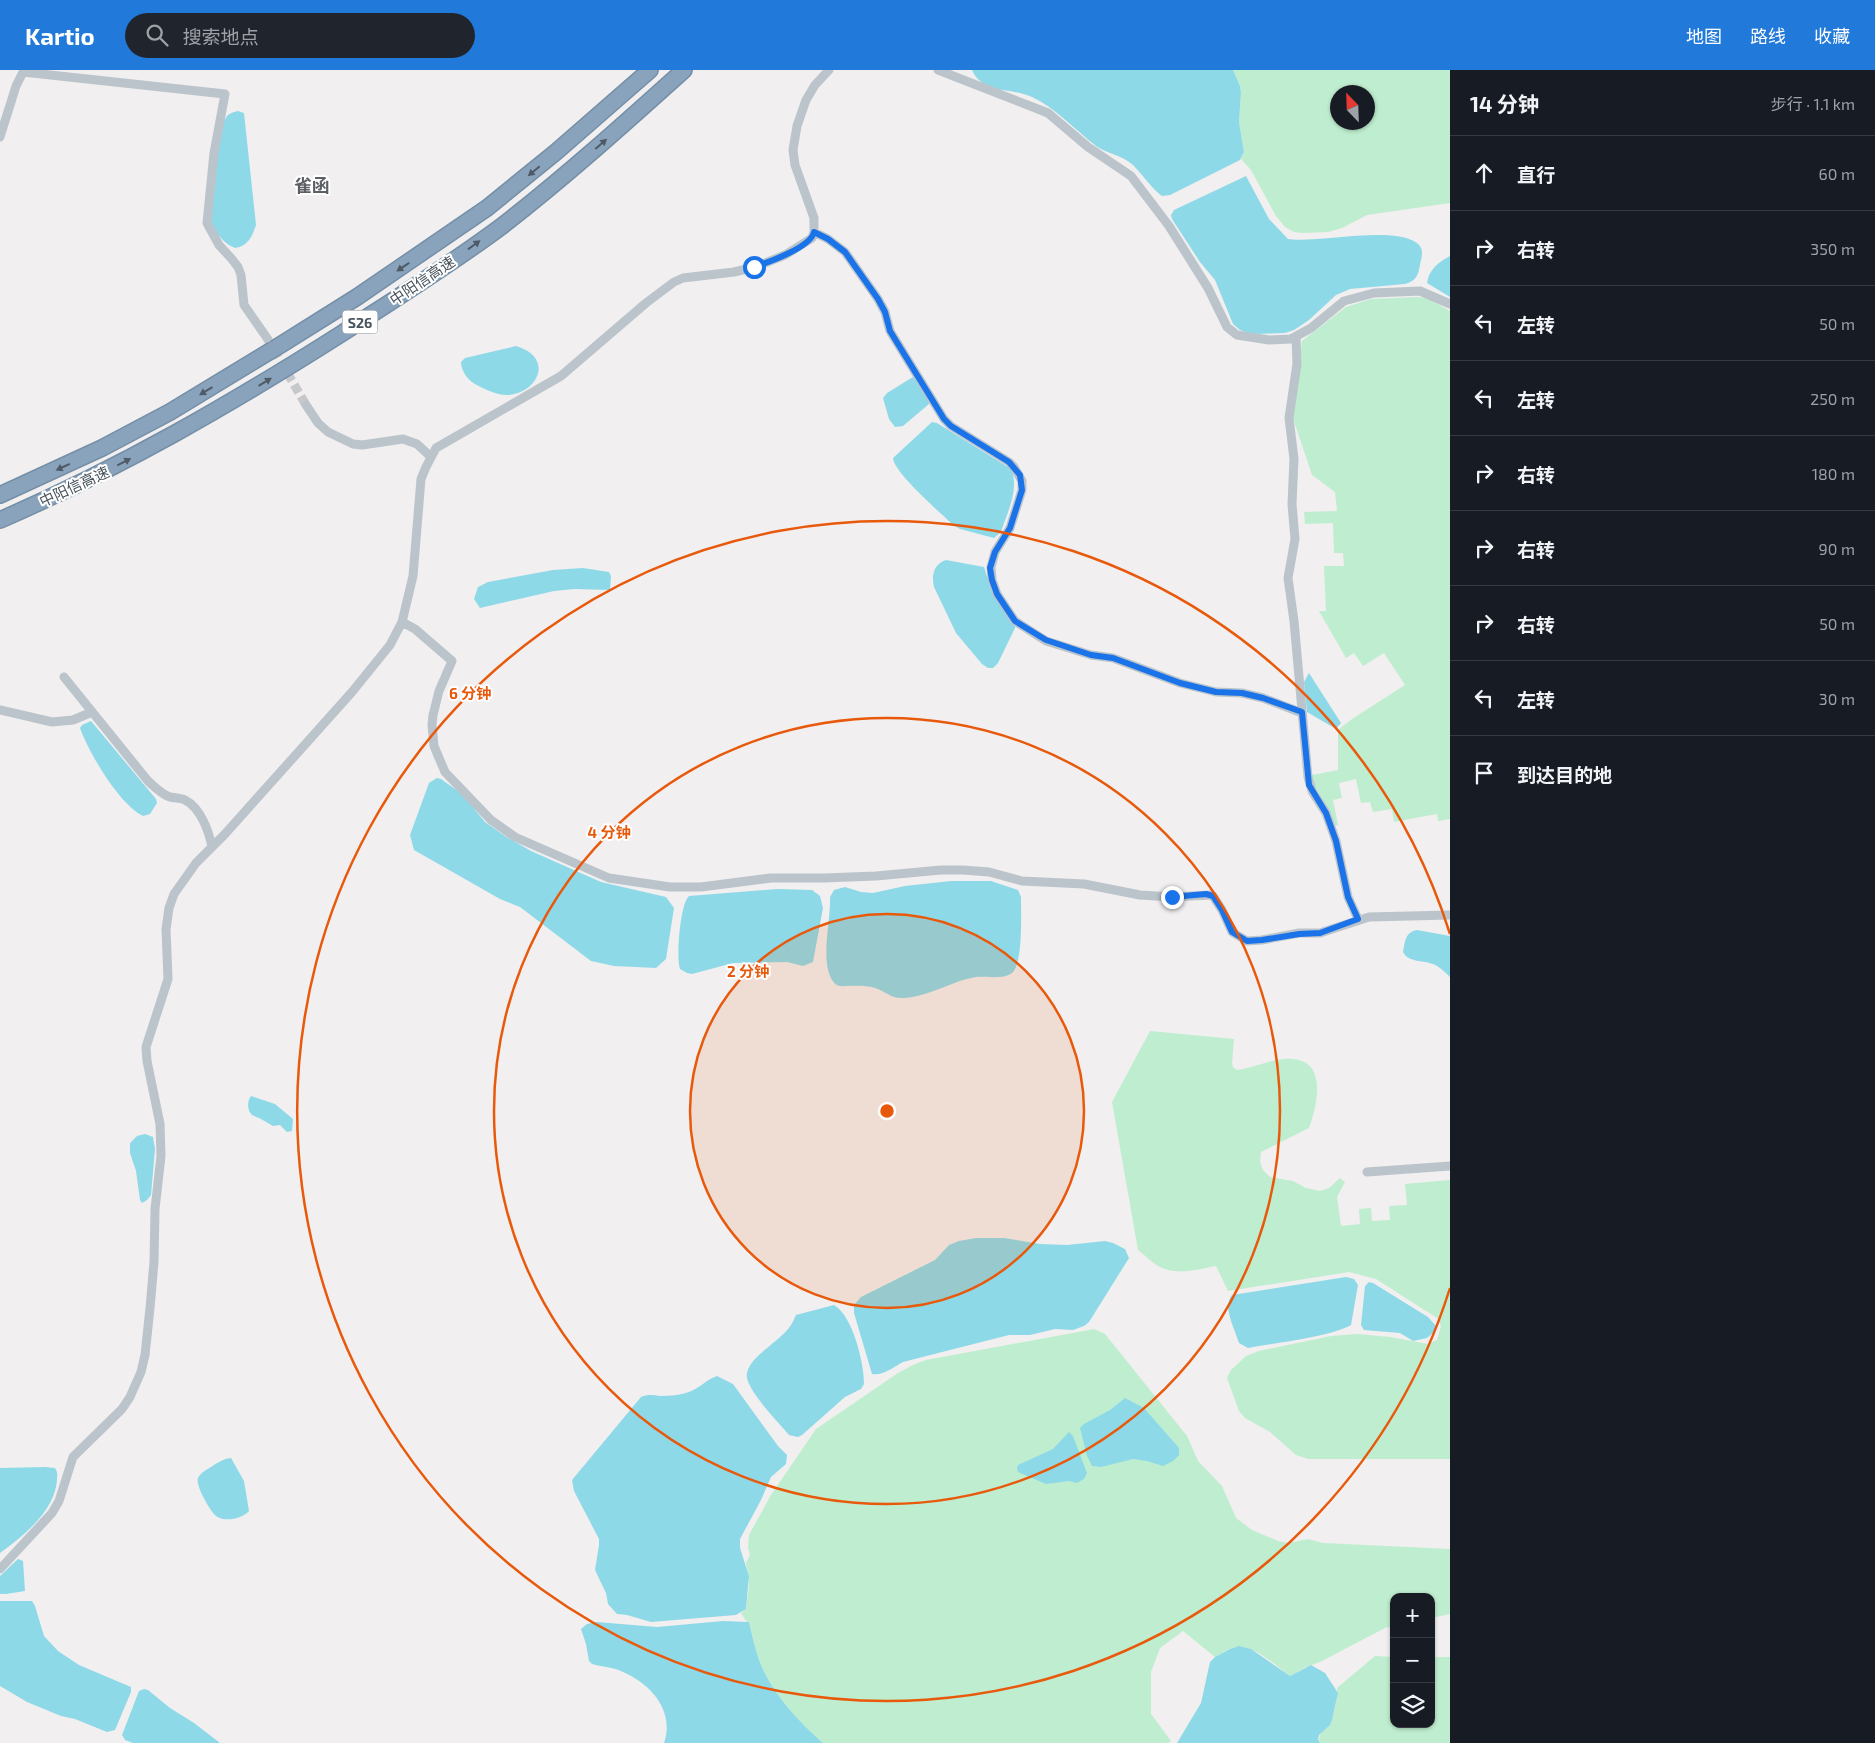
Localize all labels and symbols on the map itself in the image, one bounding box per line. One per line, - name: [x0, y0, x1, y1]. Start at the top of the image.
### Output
- north arrow: [1330, 85, 1375, 130]
- one-way arrow: [594, 138, 607, 149]
- one-way arrow: [528, 165, 541, 176]
- district label: 雀函: [294, 174, 330, 196]
- one-way arrow: [467, 240, 481, 250]
- street label: 中阳信高速: [386, 252, 458, 308]
- route start: [743, 256, 766, 279]
- one-way arrow: [396, 262, 409, 271]
- road number: S26: [342, 310, 378, 334]
- one-way arrow: [258, 377, 271, 386]
- one-way arrow: [200, 386, 213, 395]
- one-way arrow: [116, 458, 131, 466]
- street label: 中阳信高速: [36, 462, 112, 510]
- one-way arrow: [56, 463, 70, 471]
- text: 6 分钟: [449, 684, 491, 702]
- text: 4 分钟: [588, 823, 630, 841]
- route end: [1161, 886, 1184, 909]
- text: 2 分钟: [727, 962, 769, 980]
- centre of rings: [878, 1102, 896, 1120]

